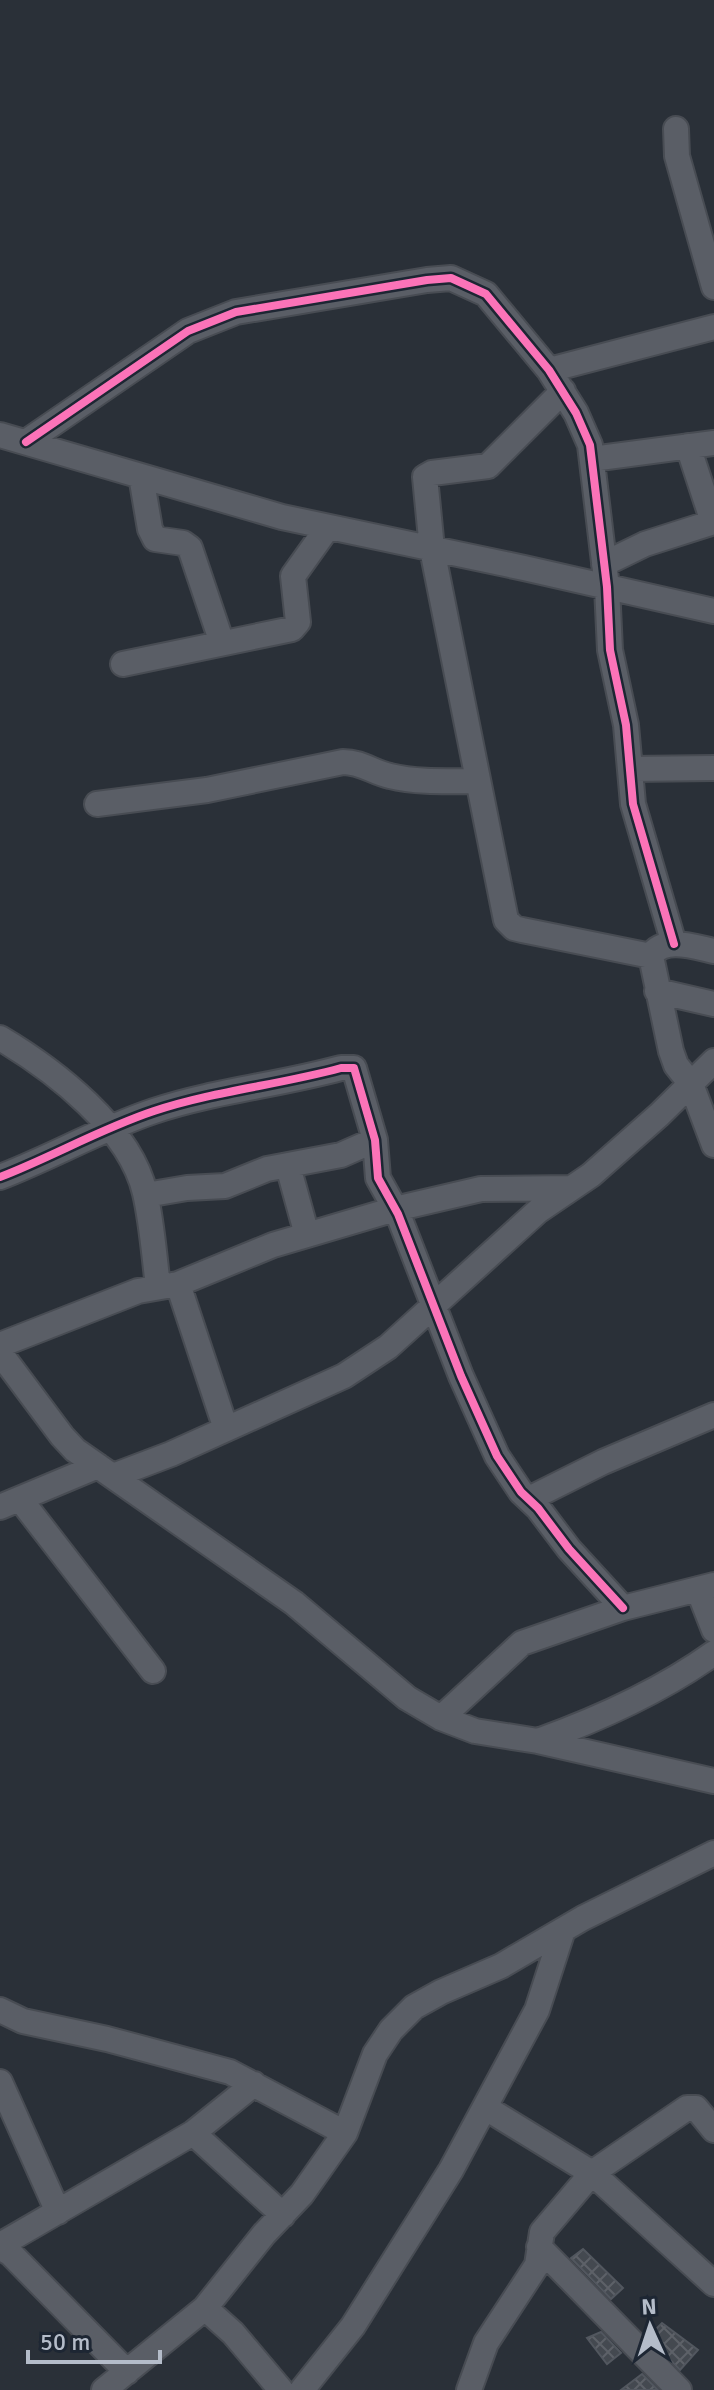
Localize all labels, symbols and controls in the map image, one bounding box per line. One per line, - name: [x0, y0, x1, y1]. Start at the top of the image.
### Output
- north arrow: [610, 2286, 690, 2366]
- text: N: [641, 2293, 657, 2320]
- scale bar: [28, 2314, 160, 2364]
- text: 50 m: [40, 2327, 90, 2357]

